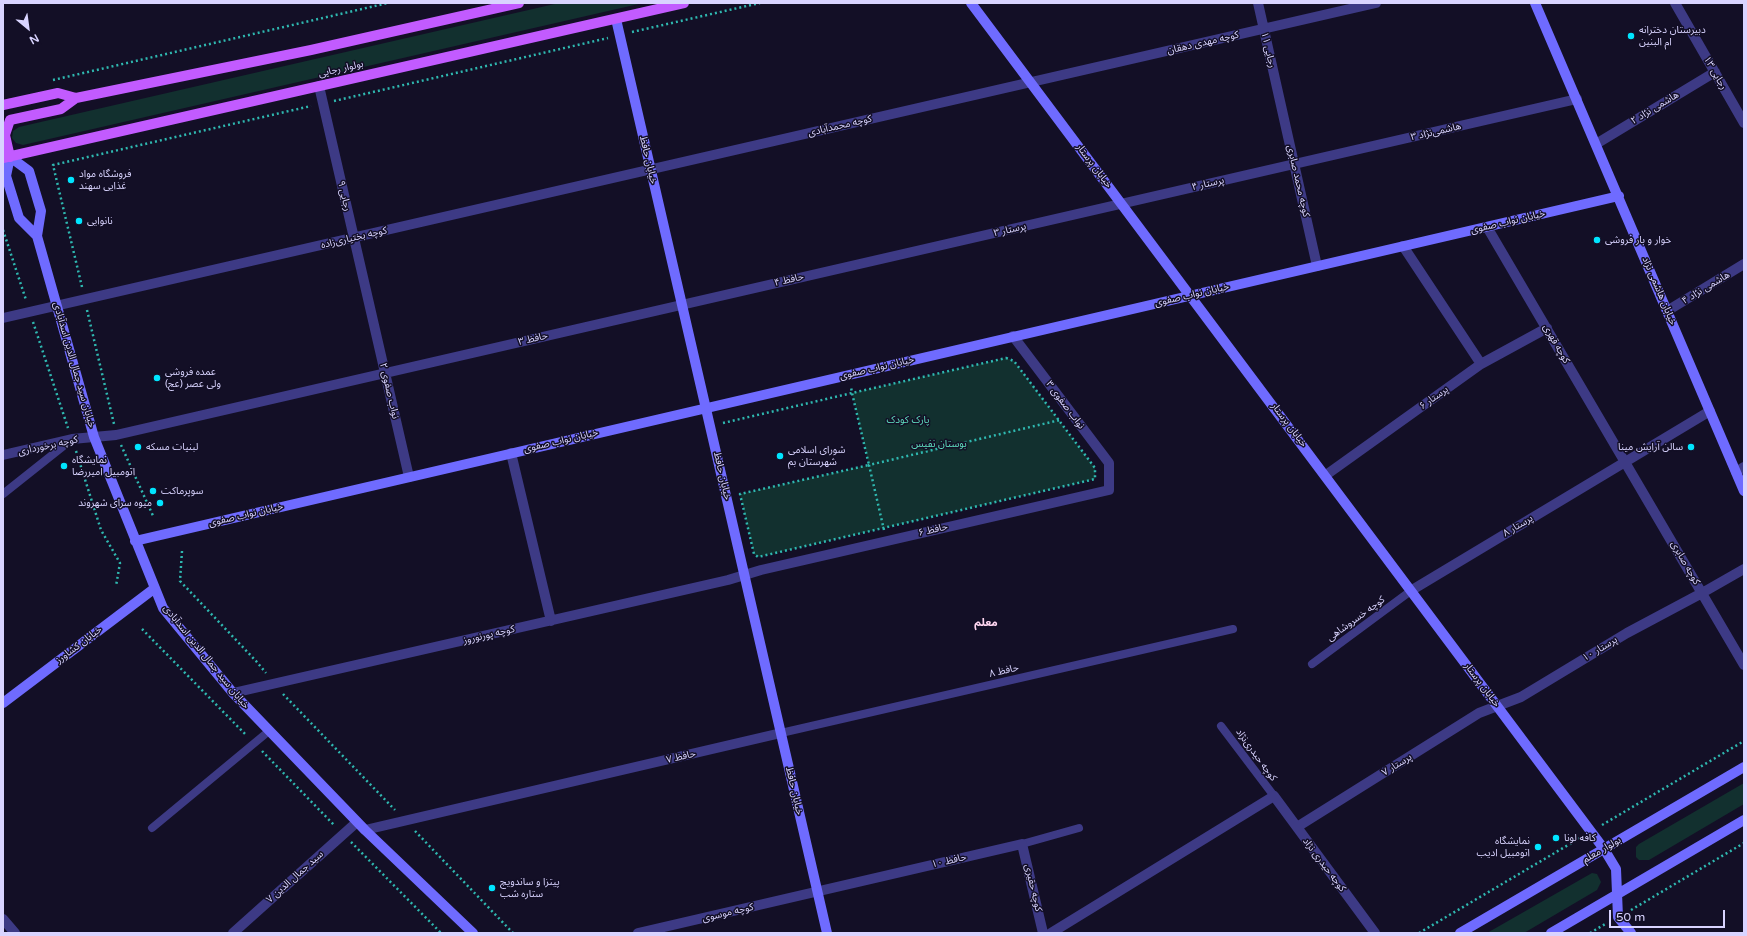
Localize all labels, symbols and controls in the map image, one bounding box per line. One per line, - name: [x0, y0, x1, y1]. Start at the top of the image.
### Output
- north arrow: [8, 8, 48, 48]
- place label: دبیرستان دخترانه ام البنین: [1639, 24, 1706, 48]
- street label: کوچه مهدی دهقان: [1166, 29, 1240, 57]
- text: N: [27, 31, 41, 47]
- street label: رجایی ۱۱: [1258, 31, 1278, 69]
- marker: دبیرستان دخترانه ام البنین: [1626, 31, 1636, 41]
- street label: رجایی ۱۳: [1701, 54, 1729, 92]
- street label: بولوار رجایی: [317, 58, 365, 80]
- street label: هاشمی نژاد ۲: [1629, 89, 1681, 127]
- street label: کوچه محمدآبادی: [807, 113, 873, 139]
- street label: هاشمی‌نژاد ۳: [1410, 120, 1462, 144]
- street label: خیابان حافظ: [637, 135, 659, 185]
- street label: خیابان پرستار: [1073, 141, 1115, 191]
- street label: کوچه محمد صابری: [1284, 144, 1312, 218]
- place label: فروشگاه مواد غذایی سهند: [79, 168, 131, 192]
- street label: پرستار ۴: [1191, 174, 1225, 194]
- marker: فروشگاه مواد غذایی سهند: [66, 175, 76, 185]
- street label: رجایی ۹: [335, 180, 353, 212]
- street label: خیابان نواب صفوی: [1470, 208, 1546, 236]
- place label: نانوایی: [87, 215, 113, 227]
- marker: نانوایی: [74, 216, 84, 226]
- street label: پرستار ۳: [993, 220, 1027, 240]
- street label: کوچه بختیاری‌زاده: [320, 225, 388, 251]
- place label: خوار و بار فروشی: [1605, 234, 1671, 246]
- marker: خوار و بار فروشی: [1592, 235, 1602, 245]
- street label: خیابان هاشمی نژاد: [1639, 255, 1679, 327]
- street label: هاشمی نژاد ۴: [1680, 269, 1732, 307]
- street label: حافظ ۴: [773, 271, 805, 289]
- street label: خیابان نواب صفوی: [1154, 281, 1230, 309]
- street label: خیابان سید جمال الدین اسدآبادی: [50, 301, 98, 429]
- street label: کوچه قهری: [1540, 322, 1572, 366]
- street label: حافظ ۳: [517, 330, 549, 348]
- street label: خیابان نواب صفوی: [839, 354, 915, 382]
- street label: نواب صفوی ۲: [377, 362, 401, 420]
- place label: عمده فروشی ولی عصر (عج): [165, 366, 221, 390]
- marker: عمده فروشی ولی عصر (عج): [152, 373, 162, 383]
- street label: نواب صفوی ۳: [1043, 379, 1087, 431]
- street label: پرستار ۶: [1417, 383, 1451, 413]
- street label: خیابان پرستار: [1268, 400, 1310, 450]
- park label: پارک کودک: [887, 414, 929, 426]
- street label: خیابان نواب صفوی: [523, 427, 599, 455]
- street label: کوچه برخورداری: [17, 434, 79, 458]
- park label: بوستان نفیس: [911, 438, 967, 450]
- place label: لبنیات مسکه: [146, 441, 198, 453]
- place label: سالن آرایش مینا: [1618, 441, 1683, 453]
- marker: لبنیات مسکه: [133, 442, 143, 452]
- marker: سالن آرایش مینا: [1686, 442, 1696, 452]
- place label: شورای اسلامی شهرستان بم: [788, 444, 845, 468]
- street label: خیابان حافظ: [711, 451, 733, 501]
- marker: شورای اسلامی شهرستان بم: [775, 451, 785, 461]
- place label: نمایشگاه اتومبیل امیررضا: [72, 454, 135, 478]
- marker: نمایشگاه اتومبیل امیررضا: [59, 461, 69, 471]
- place label: سوپرماکت: [161, 485, 203, 497]
- marker: سوپرماکت: [148, 486, 158, 496]
- place label: میوه سرای شهروند: [78, 497, 152, 509]
- marker: میوه سرای شهروند: [155, 498, 165, 508]
- street label: خیابان نواب صفوی: [208, 501, 284, 529]
- street label: پرستار ۸: [1501, 512, 1535, 540]
- street label: حافظ ۶: [917, 521, 949, 539]
- street label: کوچه صابری: [1668, 539, 1702, 587]
- street label: کوچه خسروشاهی: [1325, 594, 1387, 644]
- street label: خیابان سید جمال الدین اسدآبادی: [160, 603, 252, 711]
- district label: معلم: [974, 616, 998, 630]
- street label: کوچه پورنوروز: [462, 623, 516, 647]
- street label: خیابان کشاورز: [53, 624, 105, 666]
- street label: پرستار ۱۰: [1580, 634, 1620, 664]
- street label: خیابان پرستار: [1461, 660, 1503, 710]
- street label: حافظ ۸: [988, 662, 1020, 680]
- street label: کوچه حیدری‌نژاد: [1233, 726, 1279, 784]
- street label: حافظ ۷: [665, 748, 697, 766]
- street label: پرستار ۷: [1380, 751, 1414, 779]
- street label: خیابان حافظ: [783, 766, 805, 816]
- place label: کافه لونا: [1564, 832, 1596, 844]
- marker: کافه لونا: [1551, 833, 1561, 843]
- street label: بولوار معلم: [1581, 834, 1623, 866]
- place label: نمایشگاه اتومبیل ادیب: [1477, 835, 1530, 858]
- street label: کوچه حیدری نژاد: [1300, 836, 1348, 894]
- marker: نمایشگاه اتومبیل ادیب: [1533, 842, 1543, 852]
- street label: سید جمال الدین ۷: [264, 848, 326, 906]
- street label: حافظ ۱۰: [930, 851, 968, 871]
- street label: کوچه حقیری: [1022, 863, 1044, 913]
- place label: پیتزا و ساندویچ ستاره شب: [500, 876, 560, 900]
- marker: پیتزا و ساندویچ ستاره شب: [487, 883, 497, 893]
- street label: کوچه موسوی: [701, 901, 755, 925]
- scale bar: [1611, 902, 1727, 928]
- text: 50 m: [1616, 910, 1645, 924]

